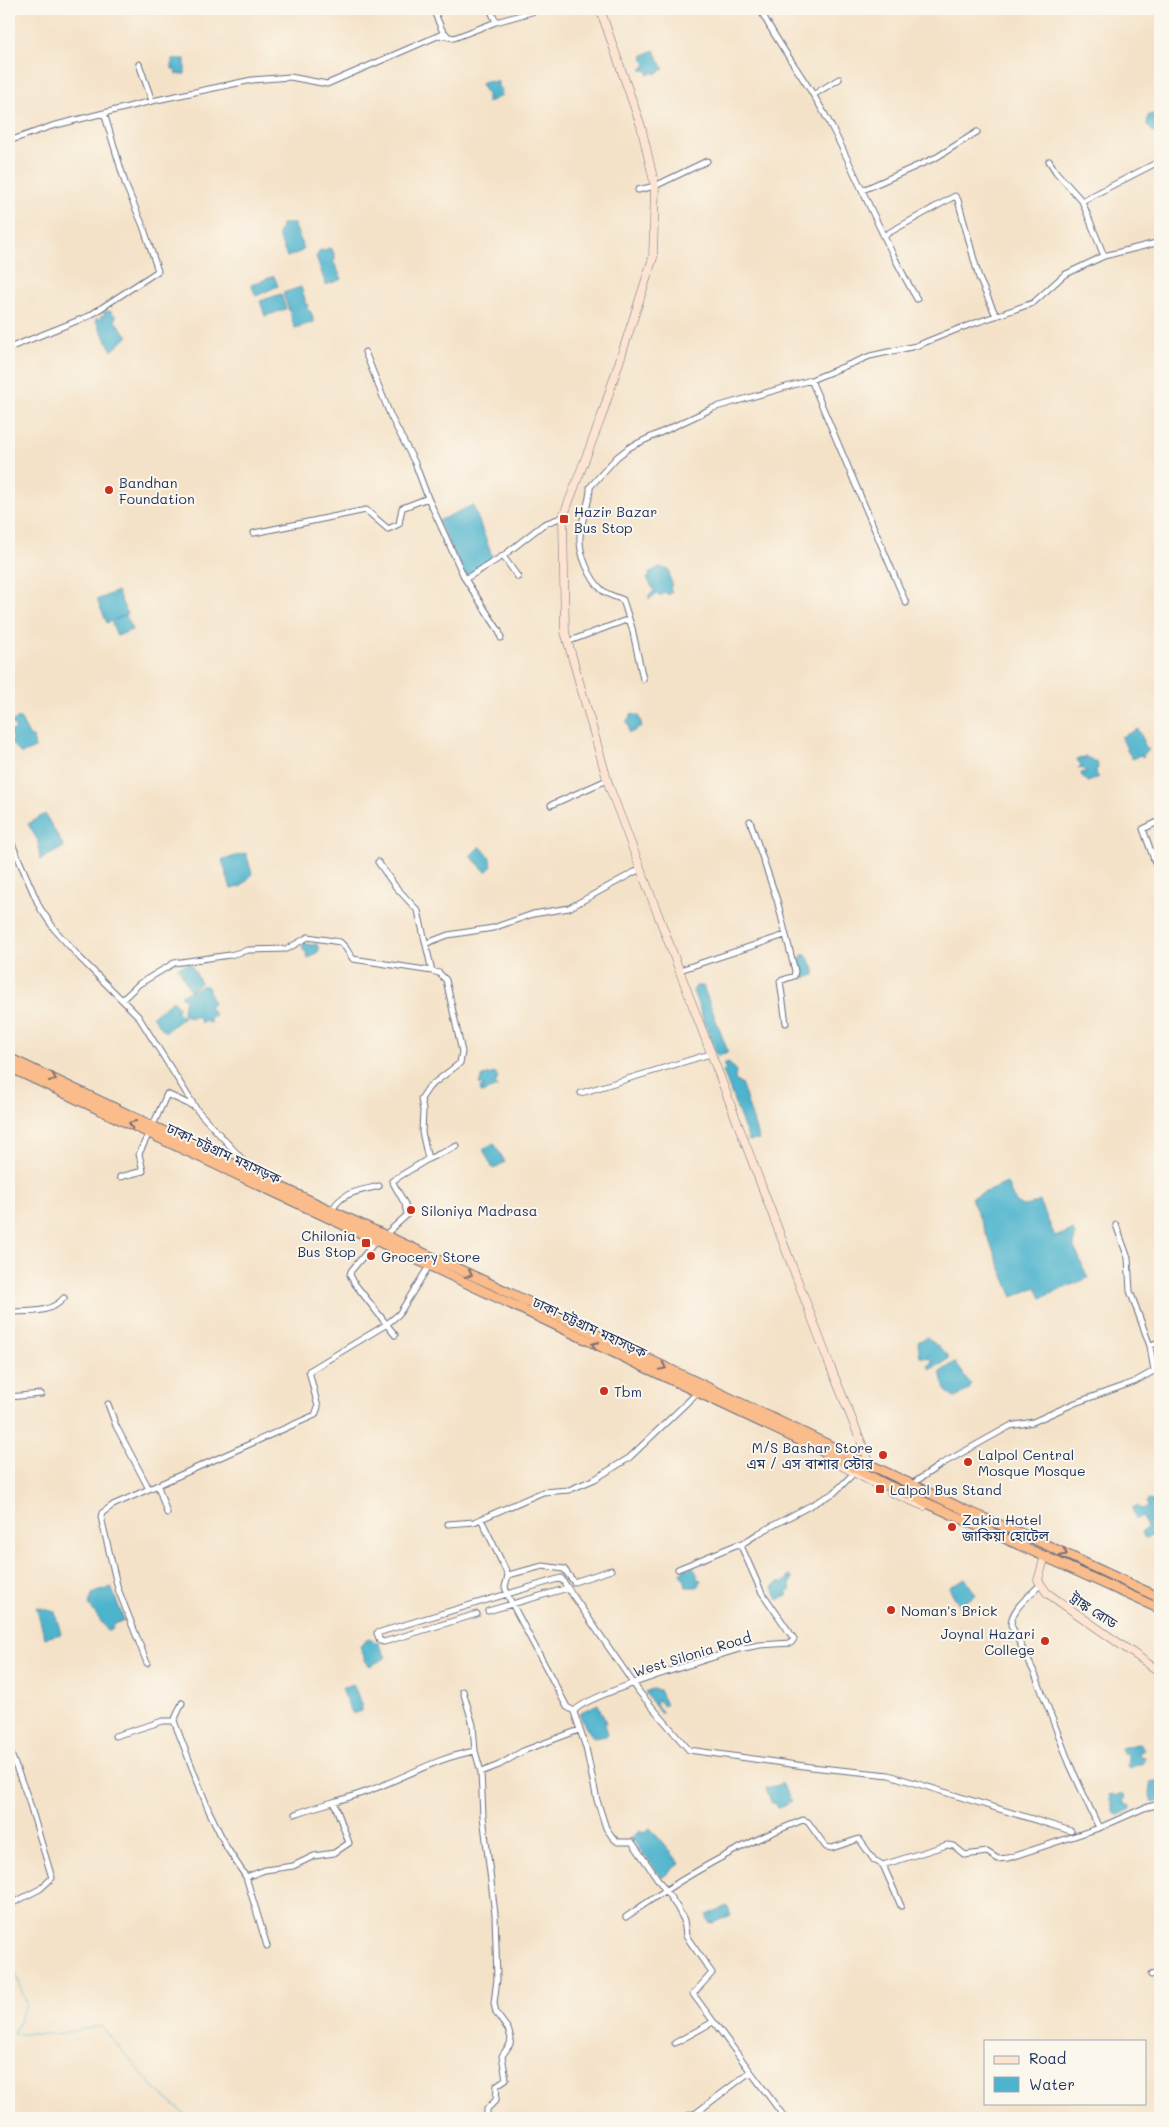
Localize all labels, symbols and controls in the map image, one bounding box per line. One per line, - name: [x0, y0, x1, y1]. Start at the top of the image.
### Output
- place label: Bandhan Foundation: [119, 473, 195, 508]
- marker: Bandhan Foundation: [103, 484, 115, 496]
- place label: Hazir Bazar Bus Stop: [574, 502, 657, 537]
- marker: Hazir Bazar Bus Stop: [558, 513, 570, 525]
- one-way arrow: [48, 1072, 57, 1083]
- street label: ঢাকা-চট্টগ্রাম মহাসড়ক: [163, 1118, 285, 1188]
- one-way arrow: [128, 1120, 137, 1131]
- place label: Siloniya Madrasa: [421, 1201, 538, 1220]
- marker: Siloniya Madrasa: [405, 1204, 417, 1216]
- place label: Chilonia Bus Stop: [297, 1226, 356, 1261]
- marker: Chilonia Bus Stop: [360, 1237, 372, 1249]
- place label: Grocery Store: [381, 1247, 480, 1266]
- marker: Grocery Store: [365, 1250, 377, 1262]
- one-way arrow: [464, 1268, 473, 1279]
- street label: ঢাকা-চট্টগ্রাম মহাসড়ক: [529, 1292, 651, 1362]
- one-way arrow: [591, 1341, 600, 1351]
- one-way arrow: [658, 1361, 667, 1371]
- place label: Tbm: [614, 1382, 642, 1401]
- marker: Tbm: [598, 1385, 610, 1397]
- place label: M/S Bashar Store এম / এস বাশার স্টোর: [747, 1438, 874, 1473]
- place label: Lalpol Central Mosque Mosque: [978, 1445, 1086, 1480]
- marker: M/S Bashar Store এম / এস বাশার স্টোর: [877, 1449, 889, 1461]
- marker: Lalpol Central Mosque Mosque: [962, 1456, 974, 1468]
- place label: Lalpol Bus Stand: [890, 1480, 1002, 1499]
- marker: Lalpol Bus Stand: [874, 1483, 886, 1495]
- place label: Zakia Hotel জাকিয়া হোটেল: [961, 1510, 1050, 1545]
- marker: Zakia Hotel জাকিয়া হোটেল: [946, 1521, 958, 1533]
- one-way arrow: [1059, 1547, 1068, 1558]
- street label: ট্রাঙ্ক রোড: [1066, 1587, 1122, 1633]
- place label: Noman's Brick: [901, 1601, 997, 1620]
- marker: Noman's Brick: [885, 1604, 897, 1616]
- place label: Joynal Hazari College: [941, 1624, 1035, 1659]
- street label: West Silonia Road: [631, 1627, 753, 1681]
- marker: Joynal Hazari College: [1039, 1635, 1051, 1647]
- legend: [984, 2040, 1146, 2104]
- text: Road: [1029, 2048, 1066, 2068]
- text: Water: [1029, 2074, 1075, 2094]

